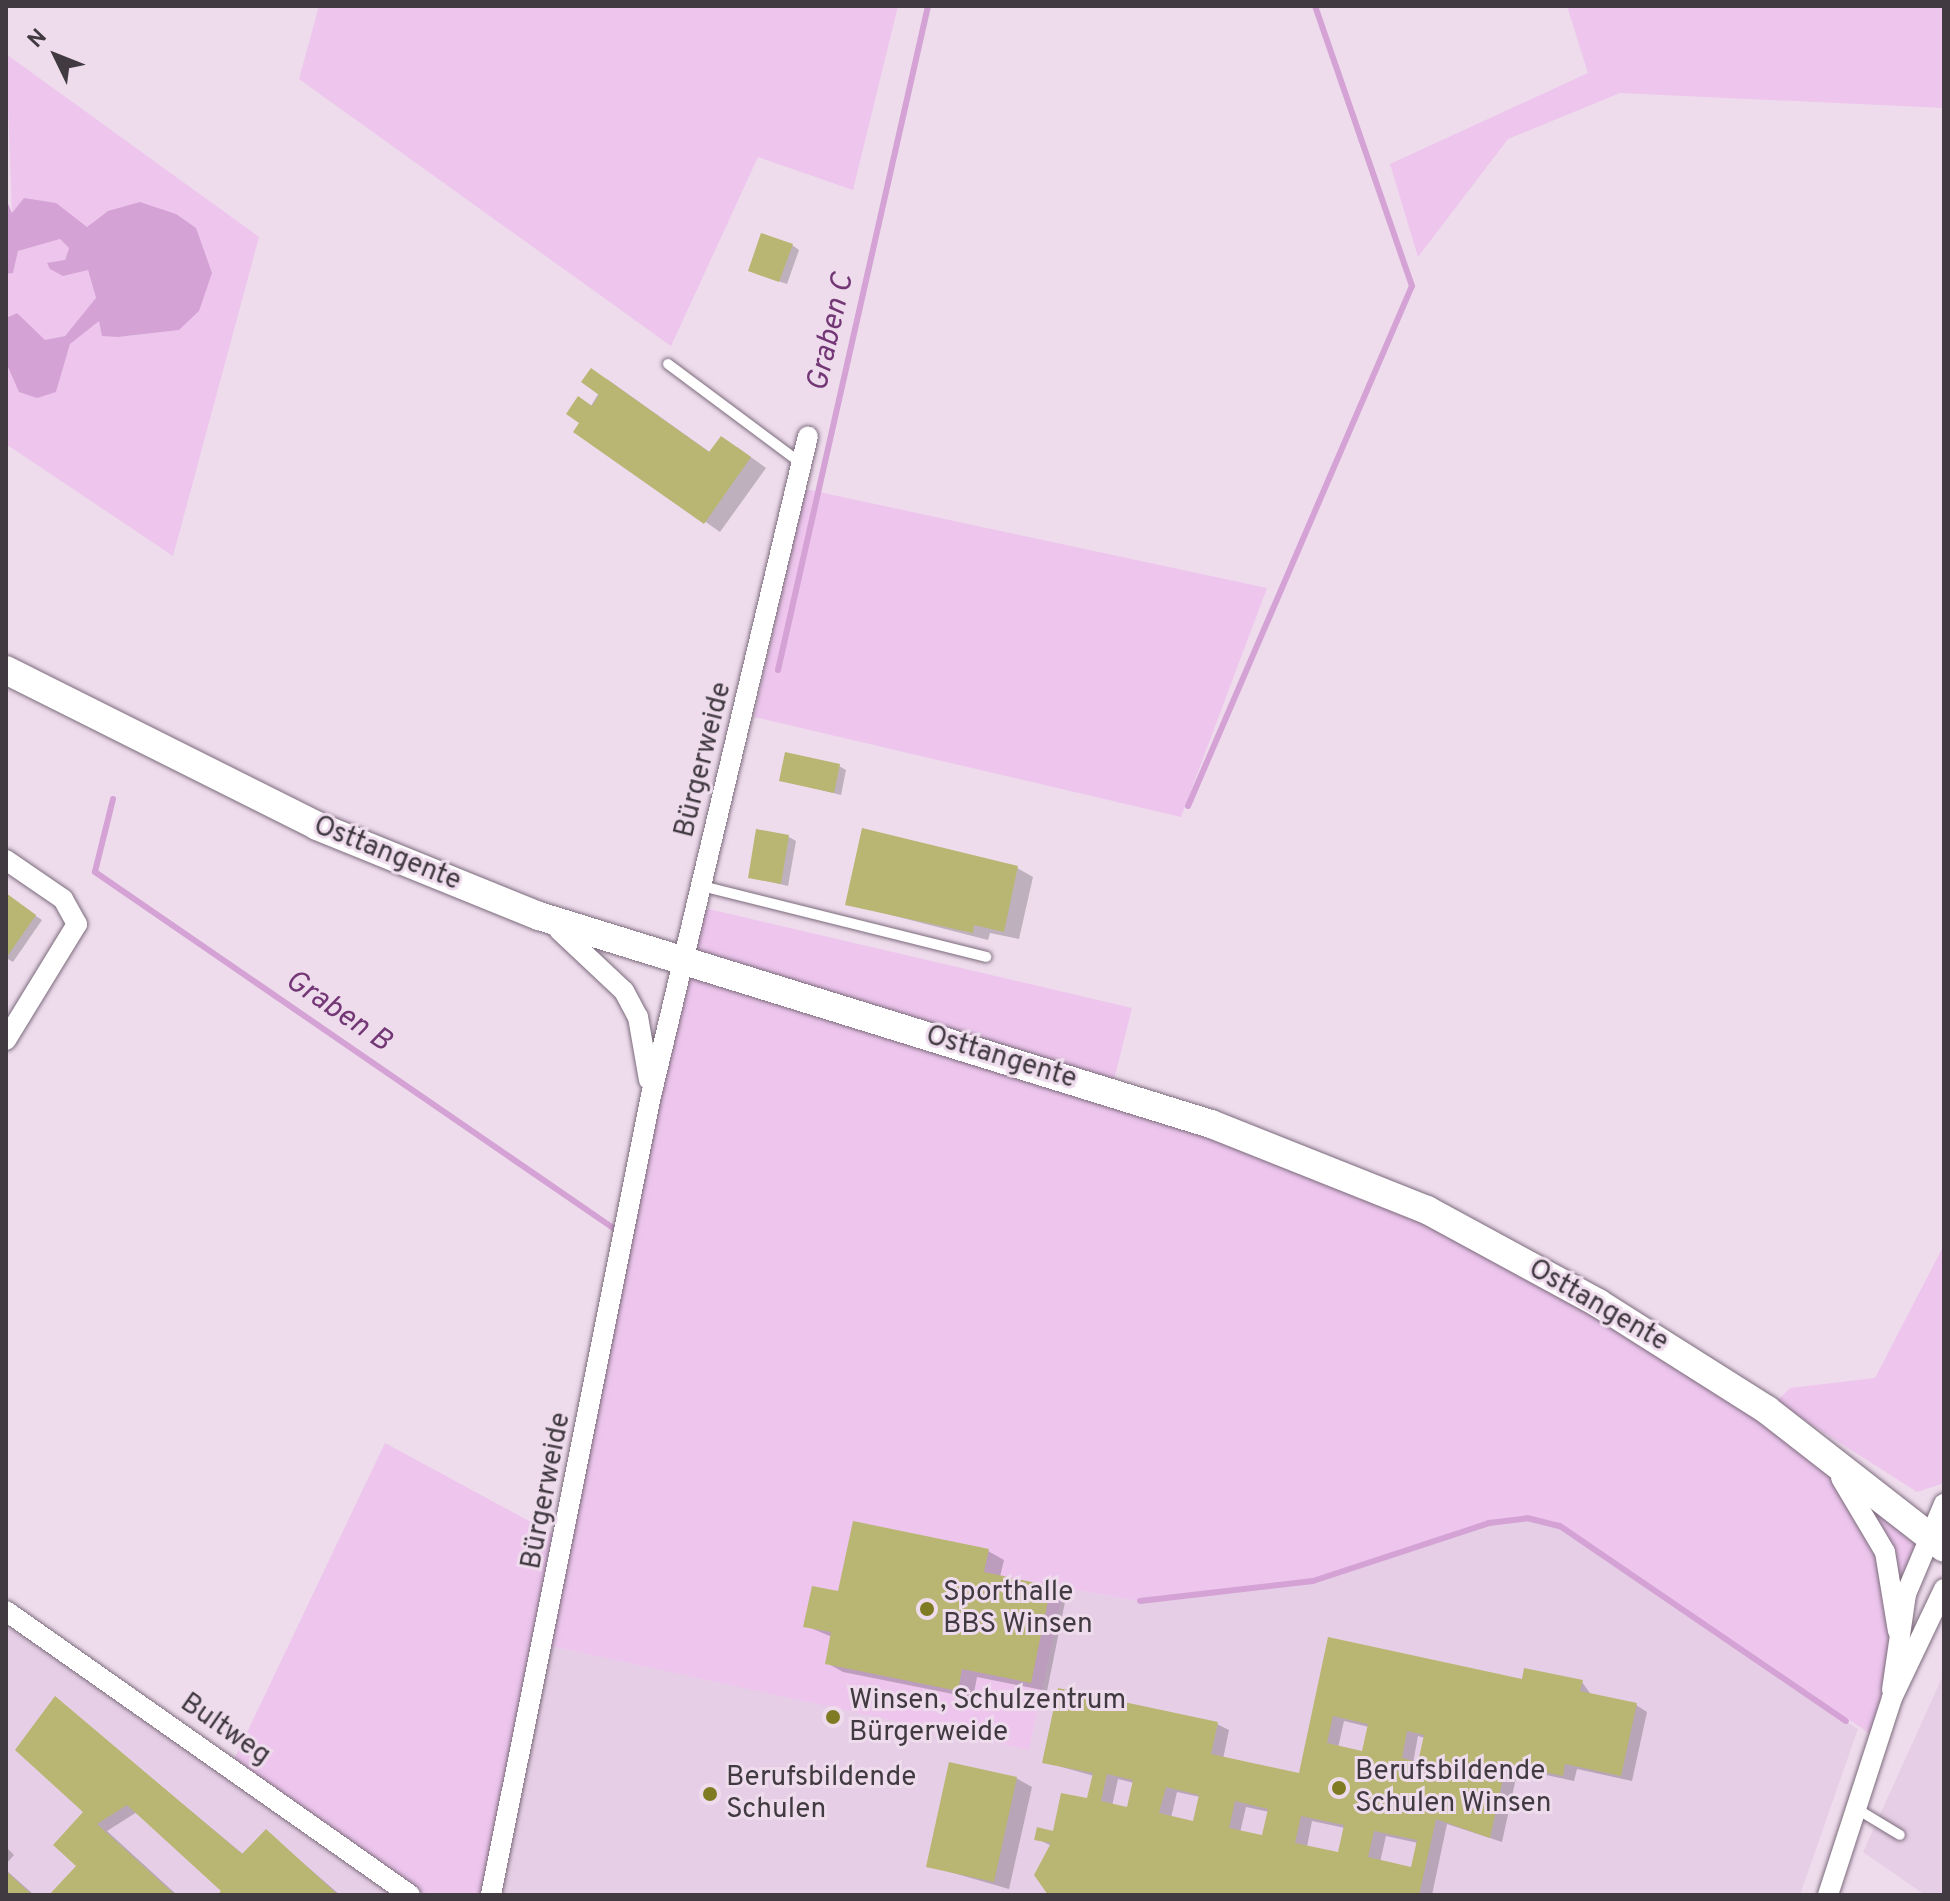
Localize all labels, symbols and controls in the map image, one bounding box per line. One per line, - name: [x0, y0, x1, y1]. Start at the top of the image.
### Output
- north arrow: [16, 16, 96, 96]
- text: N: [23, 24, 53, 54]
- water label: Graben C: [801, 271, 863, 395]
- street label: Bürgerweide: [668, 679, 740, 841]
- street label: Osttangente: [308, 809, 466, 899]
- water label: Graben B: [277, 964, 397, 1060]
- street label: Osttangente: [922, 1019, 1080, 1097]
- street label: Osttangente: [1522, 1252, 1674, 1360]
- street label: Bürgerweide: [515, 1410, 579, 1572]
- place label: Sporthalle BBS Winsen: [943, 1576, 1093, 1642]
- marker: Sporthalle BBS Winsen: [918, 1600, 936, 1618]
- place label: Winsen, Schulzentrum Bürgerweide: [849, 1684, 1126, 1750]
- street label: Bultweg: [173, 1687, 277, 1773]
- marker: Winsen, Schulzentrum Bürgerweide: [824, 1708, 842, 1726]
- place label: Berufsbildende Schulen Winsen: [1355, 1755, 1552, 1821]
- place label: Berufsbildende Schulen: [726, 1761, 916, 1827]
- marker: Berufsbildende Schulen Winsen: [1330, 1779, 1348, 1797]
- marker: Berufsbildende Schulen: [701, 1785, 719, 1803]

